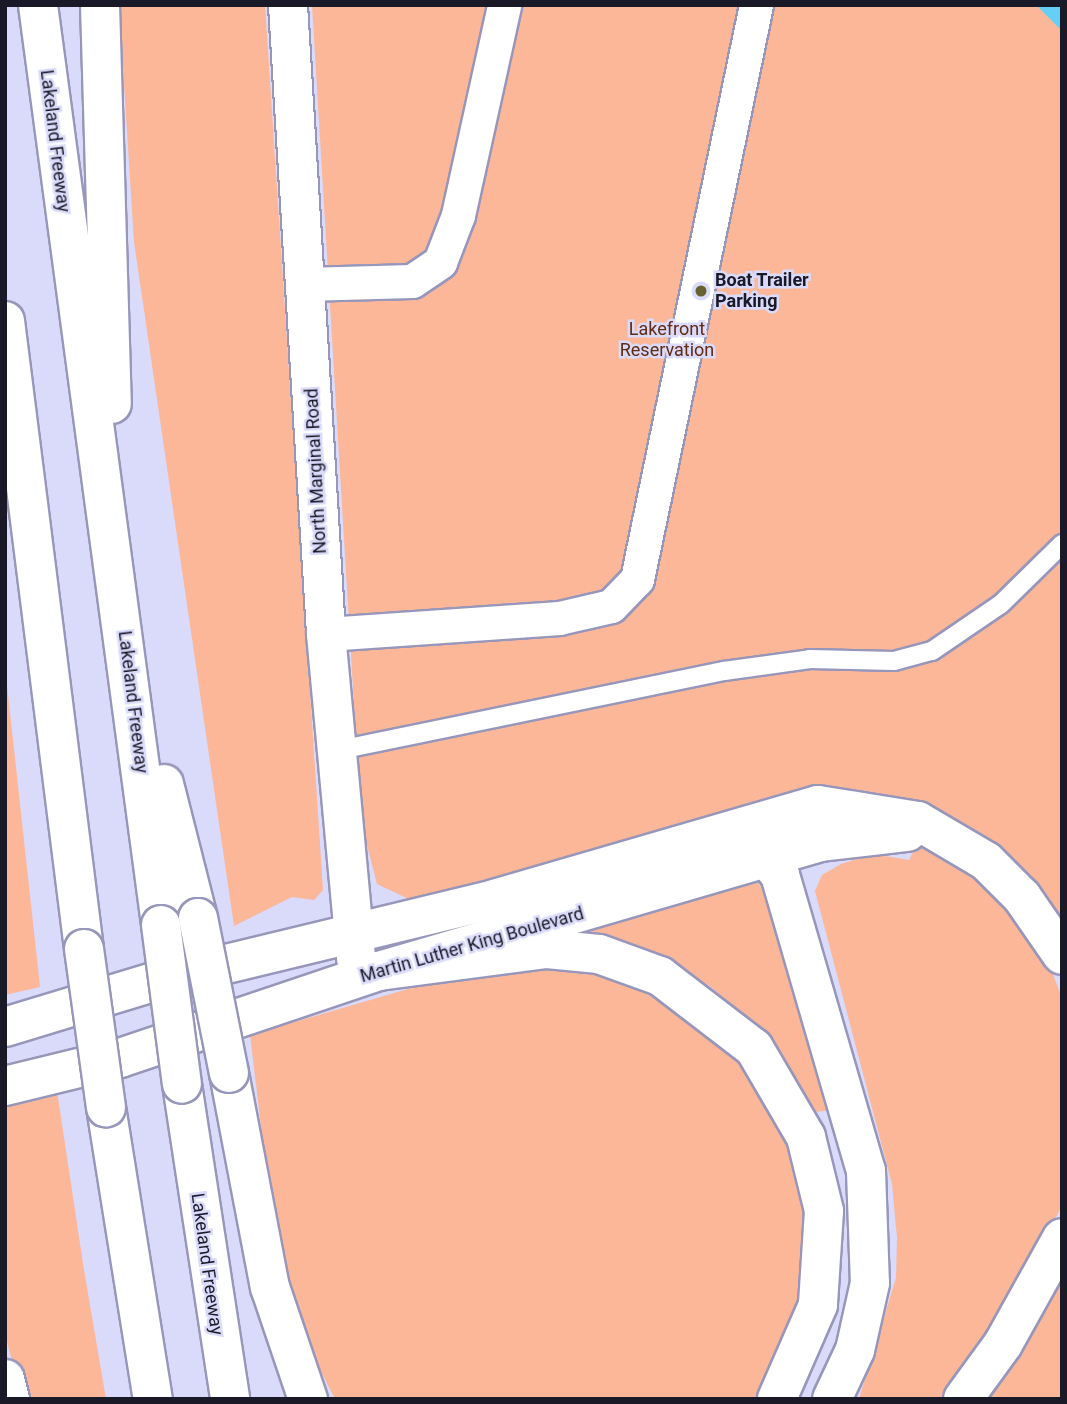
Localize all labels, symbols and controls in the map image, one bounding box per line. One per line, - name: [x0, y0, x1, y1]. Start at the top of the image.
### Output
- street label: Lakeland Freeway: [36, 69, 74, 213]
- place label: Boat Trailer Parking: [715, 270, 809, 312]
- marker: Boat Trailer Parking: [693, 283, 709, 299]
- park label: Lakefront Reservation: [620, 319, 714, 362]
- street label: North Marginal Road: [301, 388, 331, 554]
- street label: Lakeland Freeway: [114, 630, 152, 774]
- street label: Martin Luther King Boulevard: [358, 903, 586, 987]
- street label: Lakeland Freeway: [186, 1192, 228, 1336]

